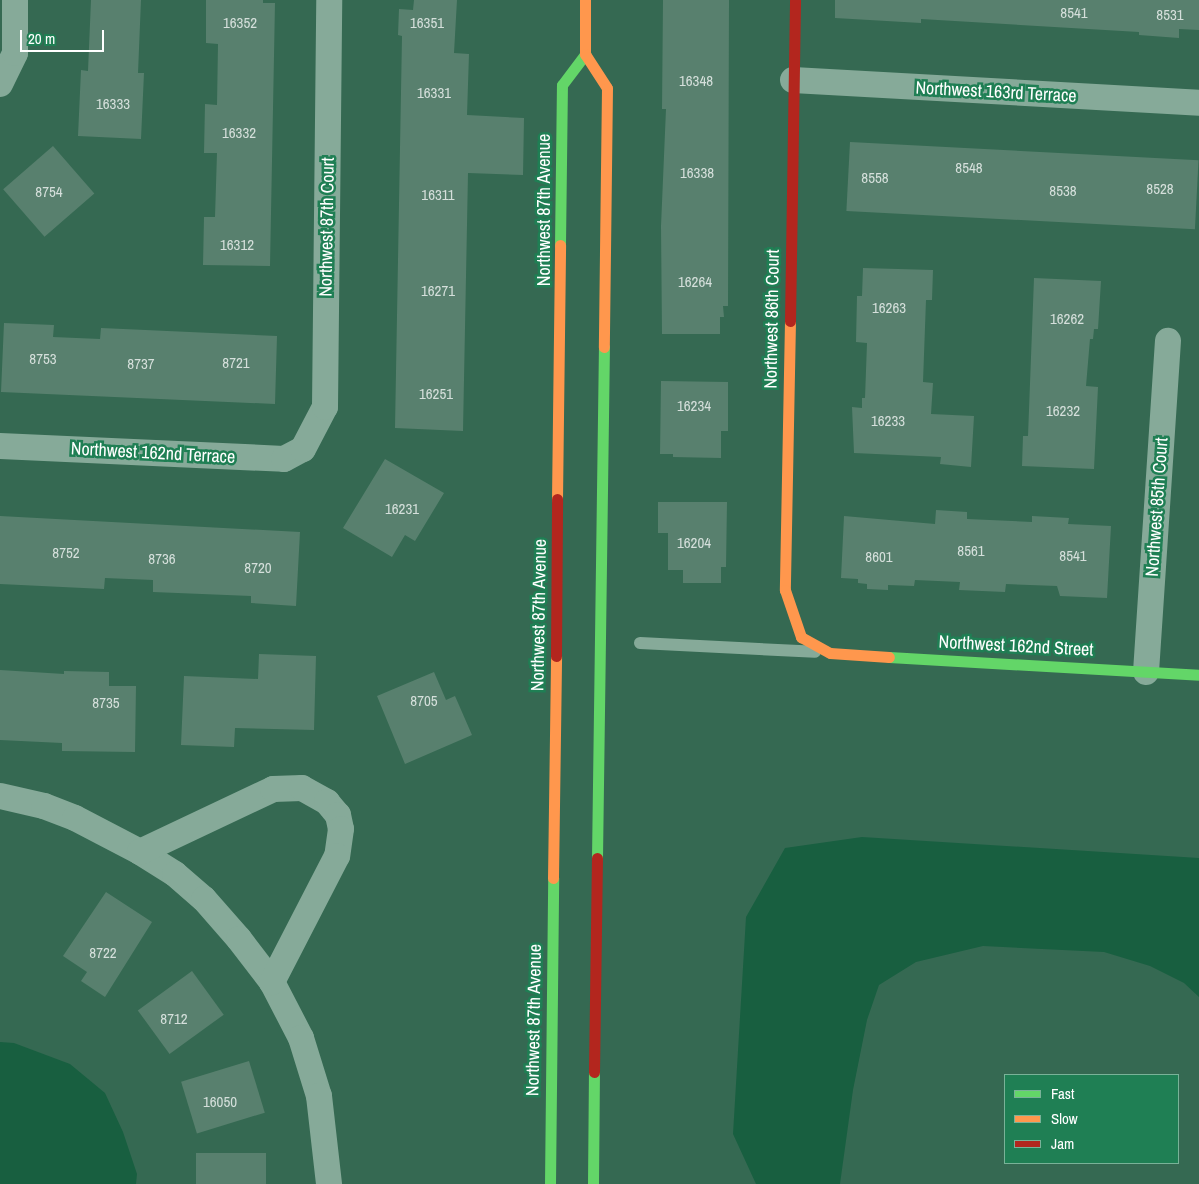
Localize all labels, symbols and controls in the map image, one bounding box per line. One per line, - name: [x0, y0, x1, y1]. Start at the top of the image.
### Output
- house number: 8541: [1060, 4, 1088, 22]
- house number: 8531: [1156, 6, 1184, 24]
- house number: 16352: [223, 14, 257, 32]
- house number: 16351: [410, 14, 444, 32]
- scale bar: [22, 20, 106, 52]
- text: 20 m: [28, 28, 55, 49]
- house number: 16348: [679, 72, 713, 90]
- street label: Northwest 163rd Terrace: [915, 77, 1077, 107]
- house number: 16331: [417, 84, 451, 102]
- house number: 16333: [96, 95, 130, 113]
- house number: 16332: [222, 124, 256, 142]
- street label: Northwest 87th Avenue: [533, 133, 555, 287]
- street label: Northwest 87th Court: [315, 157, 339, 297]
- house number: 8548: [955, 159, 983, 177]
- house number: 16338: [680, 164, 714, 182]
- house number: 8558: [861, 169, 889, 187]
- house number: 8528: [1146, 180, 1174, 198]
- house number: 8538: [1049, 182, 1077, 200]
- house number: 8754: [35, 183, 63, 201]
- house number: 16311: [421, 186, 455, 204]
- house number: 16312: [220, 236, 254, 254]
- street label: Northwest 86th Court: [760, 249, 784, 389]
- house number: 16264: [678, 273, 712, 291]
- house number: 16271: [421, 282, 455, 300]
- house number: 16263: [872, 299, 906, 317]
- house number: 16262: [1050, 310, 1084, 328]
- house number: 8753: [29, 350, 57, 368]
- house number: 8721: [222, 354, 250, 372]
- house number: 8737: [127, 355, 155, 373]
- house number: 16251: [419, 385, 453, 403]
- house number: 16234: [677, 397, 711, 415]
- house number: 16232: [1046, 402, 1080, 420]
- house number: 16233: [871, 412, 905, 430]
- street label: Northwest 85th Court: [1141, 437, 1173, 577]
- street label: Northwest 162nd Terrace: [70, 438, 236, 468]
- house number: 16231: [385, 500, 419, 518]
- house number: 16204: [677, 534, 711, 552]
- street label: Northwest 87th Avenue: [527, 538, 551, 692]
- house number: 8561: [957, 542, 985, 560]
- house number: 8752: [52, 544, 80, 562]
- house number: 8541: [1059, 547, 1087, 565]
- house number: 8601: [865, 548, 893, 566]
- house number: 8736: [148, 550, 176, 568]
- house number: 8720: [244, 559, 272, 577]
- street label: Northwest 162nd Street: [938, 631, 1094, 661]
- house number: 8705: [410, 692, 438, 710]
- house number: 8735: [92, 694, 120, 712]
- street label: Northwest 87th Avenue: [522, 943, 546, 1097]
- house number: 8722: [89, 944, 117, 962]
- house number: 8712: [160, 1010, 188, 1028]
- legend: [1004, 1074, 1179, 1164]
- text: Fast: [1051, 1083, 1074, 1104]
- house number: 16050: [203, 1093, 237, 1111]
- text: Slow: [1051, 1108, 1078, 1129]
- text: Jam: [1051, 1133, 1074, 1154]

